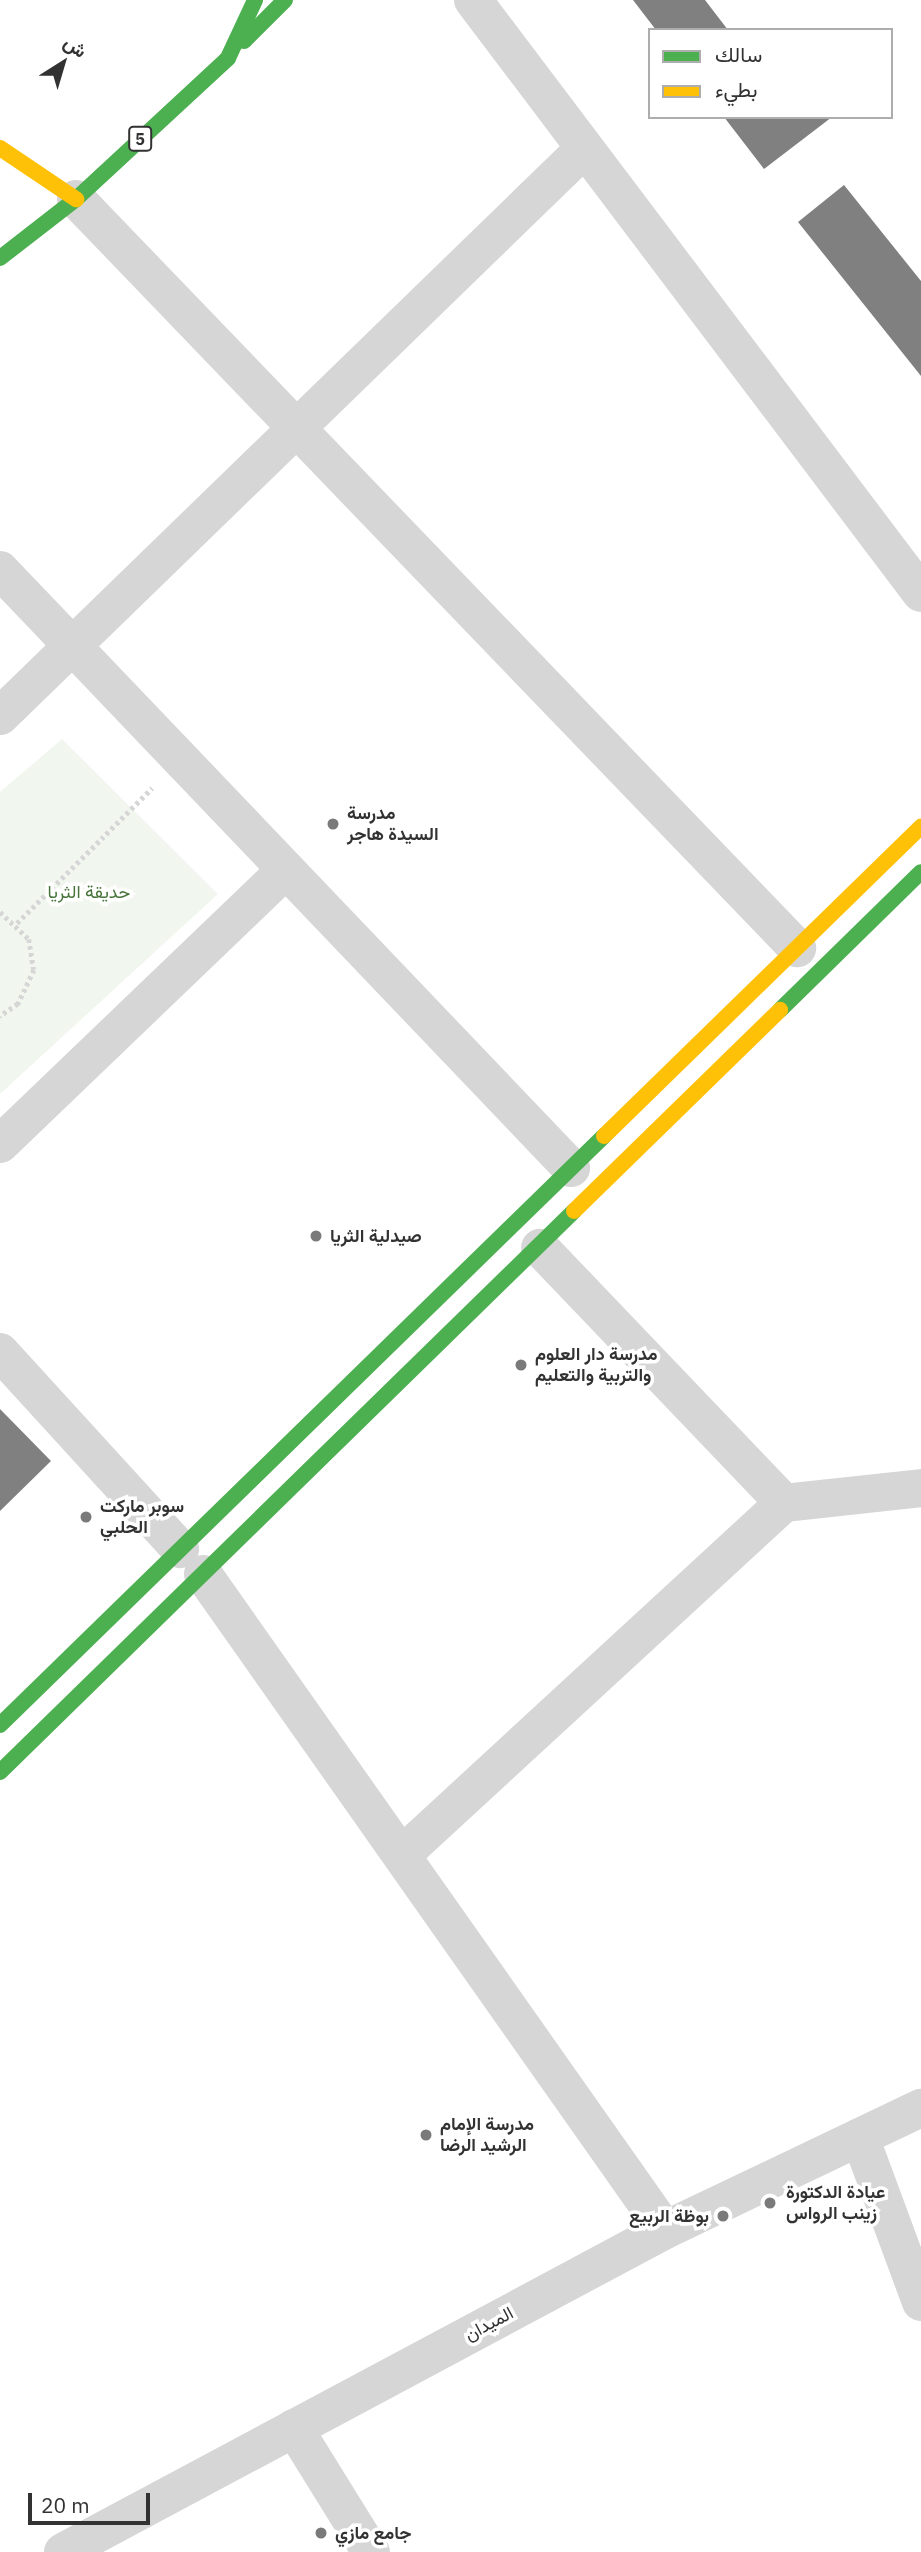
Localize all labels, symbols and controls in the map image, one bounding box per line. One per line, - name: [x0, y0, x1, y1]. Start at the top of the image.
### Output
- north arrow: [28, 28, 98, 98]
- legend: [648, 28, 893, 119]
- text: ش: [59, 30, 92, 63]
- text: سالك: [715, 40, 762, 68]
- text: بطيء: [715, 75, 758, 103]
- road number: 5: [128, 127, 152, 152]
- place label: مدرسة السيدة هاجر: [347, 803, 439, 846]
- marker: مدرسة السيدة هاجر: [325, 816, 341, 832]
- park label: حديقة الثريا: [48, 881, 130, 903]
- place label: صيدلية الثريا: [330, 1225, 422, 1247]
- marker: صيدلية الثريا: [308, 1228, 324, 1244]
- place label: مدرسة دار العلوم والتربية والتعليم: [535, 1344, 658, 1386]
- marker: مدرسة دار العلوم والتربية والتعليم: [513, 1357, 529, 1373]
- place label: سوبر ماركت الحلبي: [100, 1496, 184, 1538]
- marker: سوبر ماركت الحلبي: [78, 1509, 94, 1525]
- place label: مدرسة الإمام الرشيد الرضا: [440, 2114, 534, 2156]
- marker: مدرسة الإمام الرشيد الرضا: [418, 2127, 434, 2143]
- place label: عيادة الدكتورة زينب الرواس: [786, 2182, 885, 2224]
- marker: عيادة الدكتورة زينب الرواس: [760, 2193, 780, 2213]
- place label: بوظة الربيع: [629, 2205, 709, 2227]
- marker: بوظة الربيع: [715, 2208, 731, 2224]
- street label: الميدان: [461, 2302, 517, 2346]
- scale bar: [32, 2478, 154, 2522]
- text: 20 m: [41, 2491, 90, 2519]
- place label: جامع مازي: [335, 2522, 411, 2544]
- marker: جامع مازي: [313, 2525, 329, 2541]

